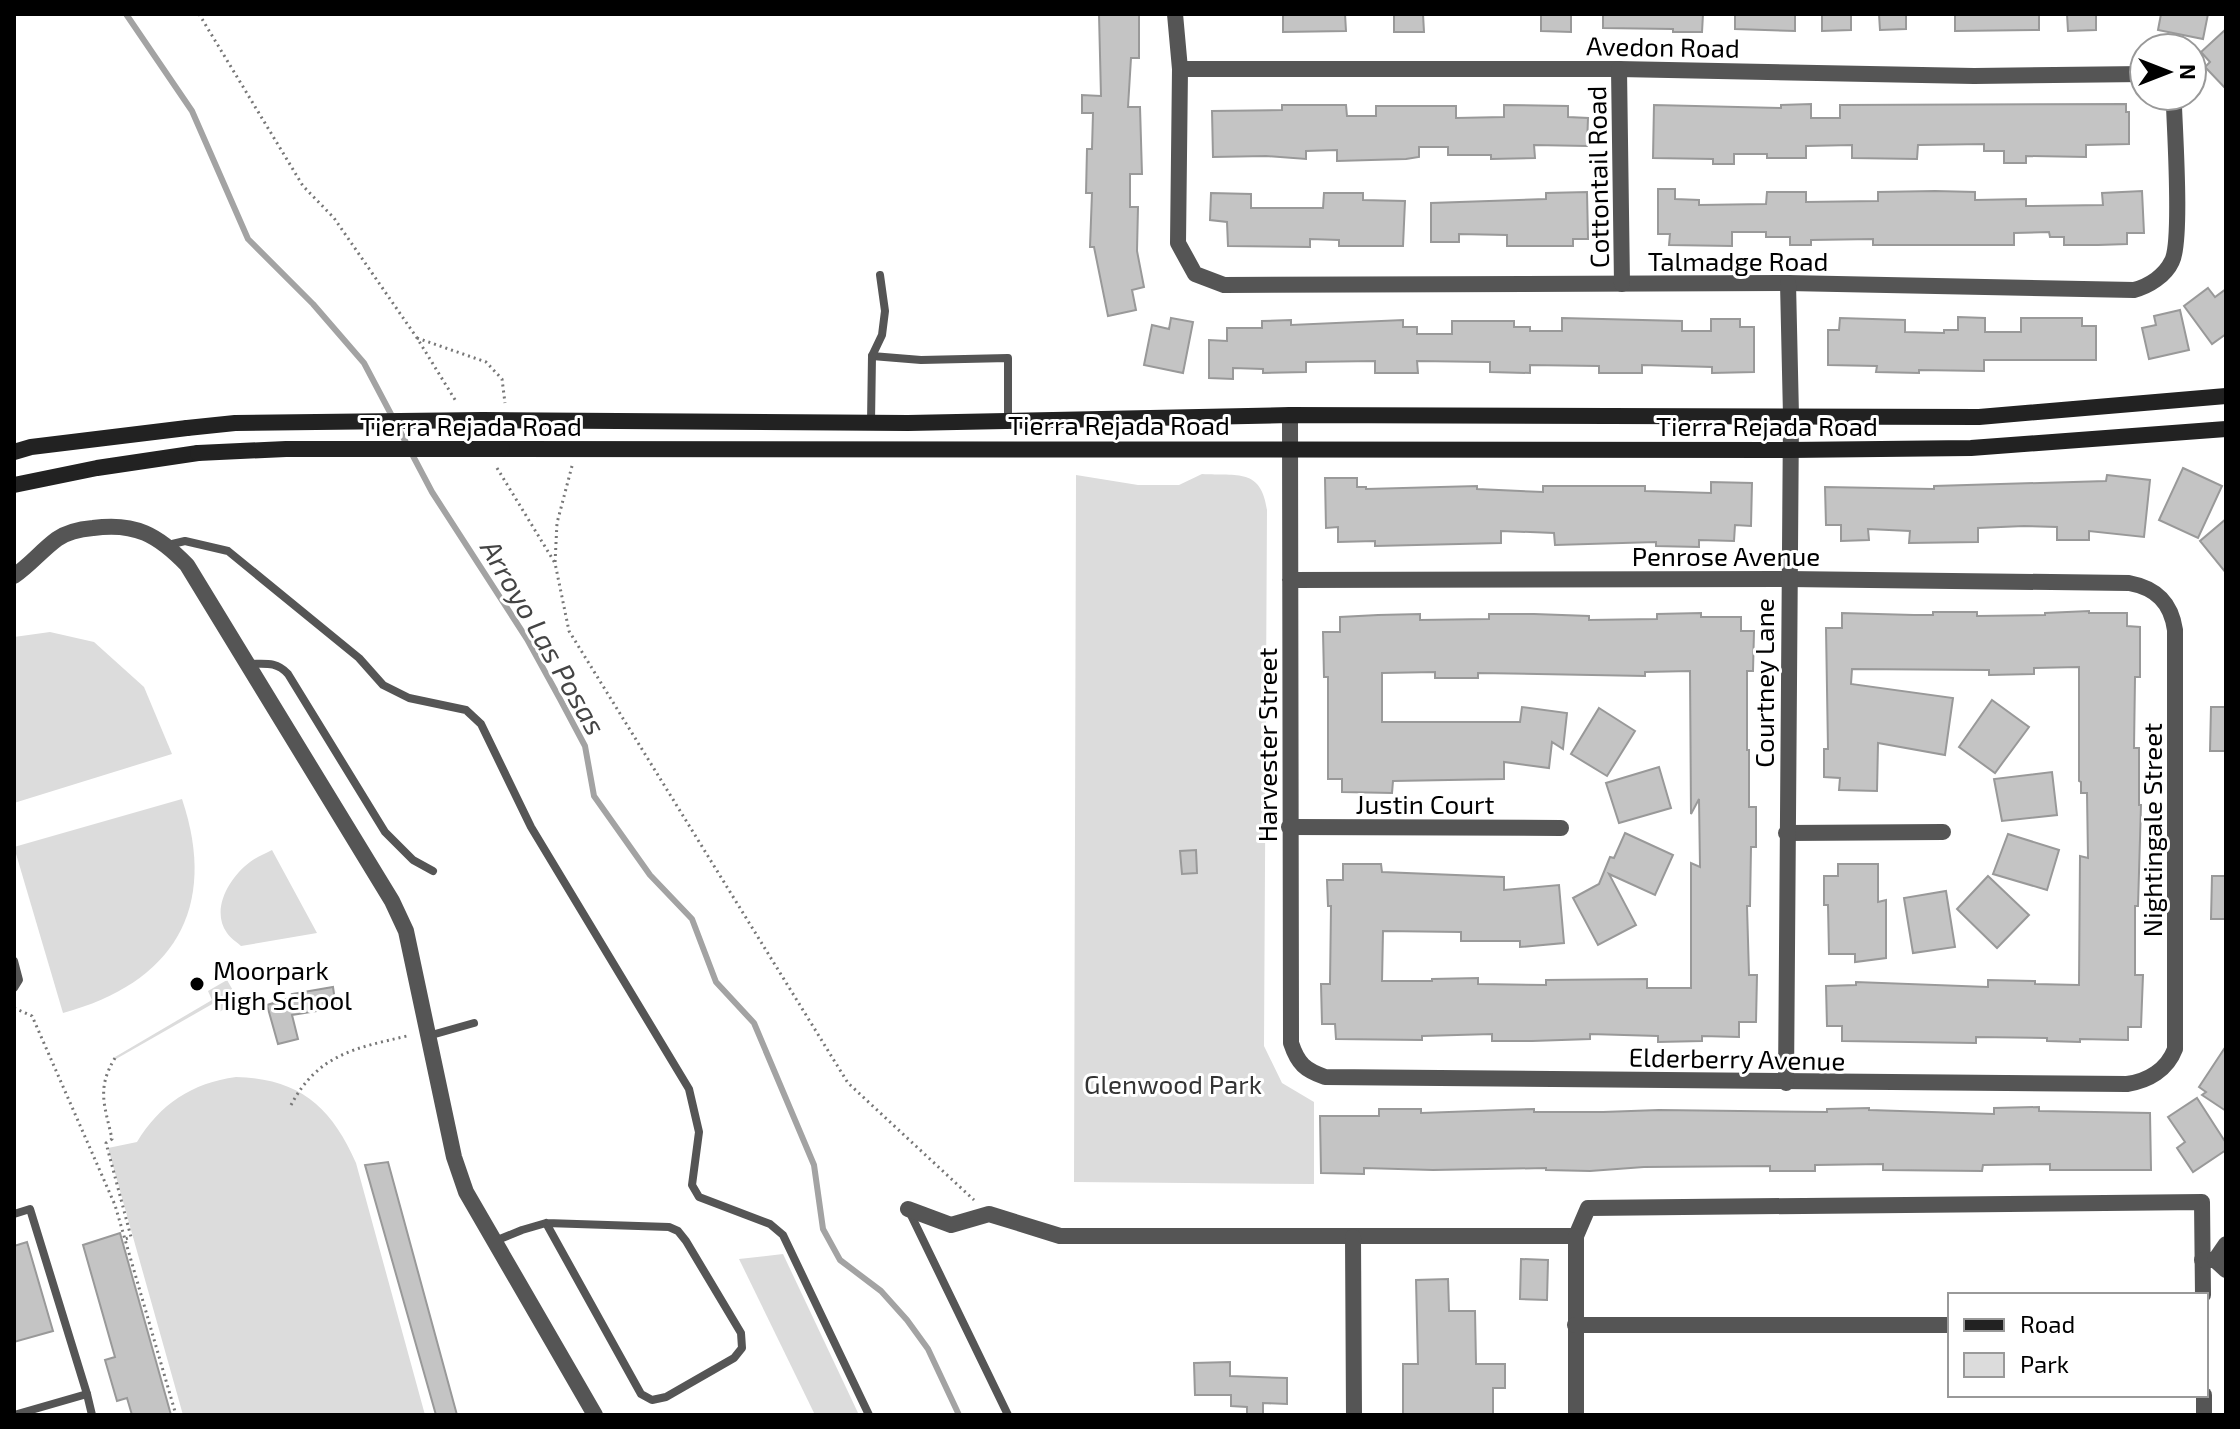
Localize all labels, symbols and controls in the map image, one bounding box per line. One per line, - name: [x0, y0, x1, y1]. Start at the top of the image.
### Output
- street label: Avedon Road: [1586, 29, 1740, 63]
- north arrow: [2128, 32, 2208, 112]
- text: N: [2176, 64, 2202, 80]
- street label: Cottontail Road: [1580, 85, 1614, 269]
- street label: Talmadge Road: [1648, 245, 1828, 276]
- street label: Tierra Rejada Road: [1008, 409, 1230, 440]
- street label: Tierra Rejada Road: [360, 410, 582, 441]
- street label: Tierra Rejada Road: [1656, 410, 1878, 441]
- water label: Arroyo Las Posas: [474, 533, 614, 741]
- street label: Penrose Avenue: [1632, 540, 1820, 571]
- street label: Courtney Lane: [1748, 598, 1779, 768]
- street label: Harvester Street: [1251, 648, 1282, 842]
- street label: Nightingale Street: [2136, 723, 2167, 937]
- street label: Justin Court: [1356, 788, 1495, 819]
- place label: Moorpark High School: [213, 954, 352, 1015]
- marker: Moorpark High School: [188, 975, 206, 993]
- street label: Elderberry Avenue: [1628, 1041, 1846, 1075]
- park label: Glenwood Park: [1084, 1068, 1262, 1099]
- legend: [1948, 1293, 2208, 1397]
- text: Road: [2020, 1309, 2075, 1338]
- text: Park: [2020, 1349, 2069, 1378]

